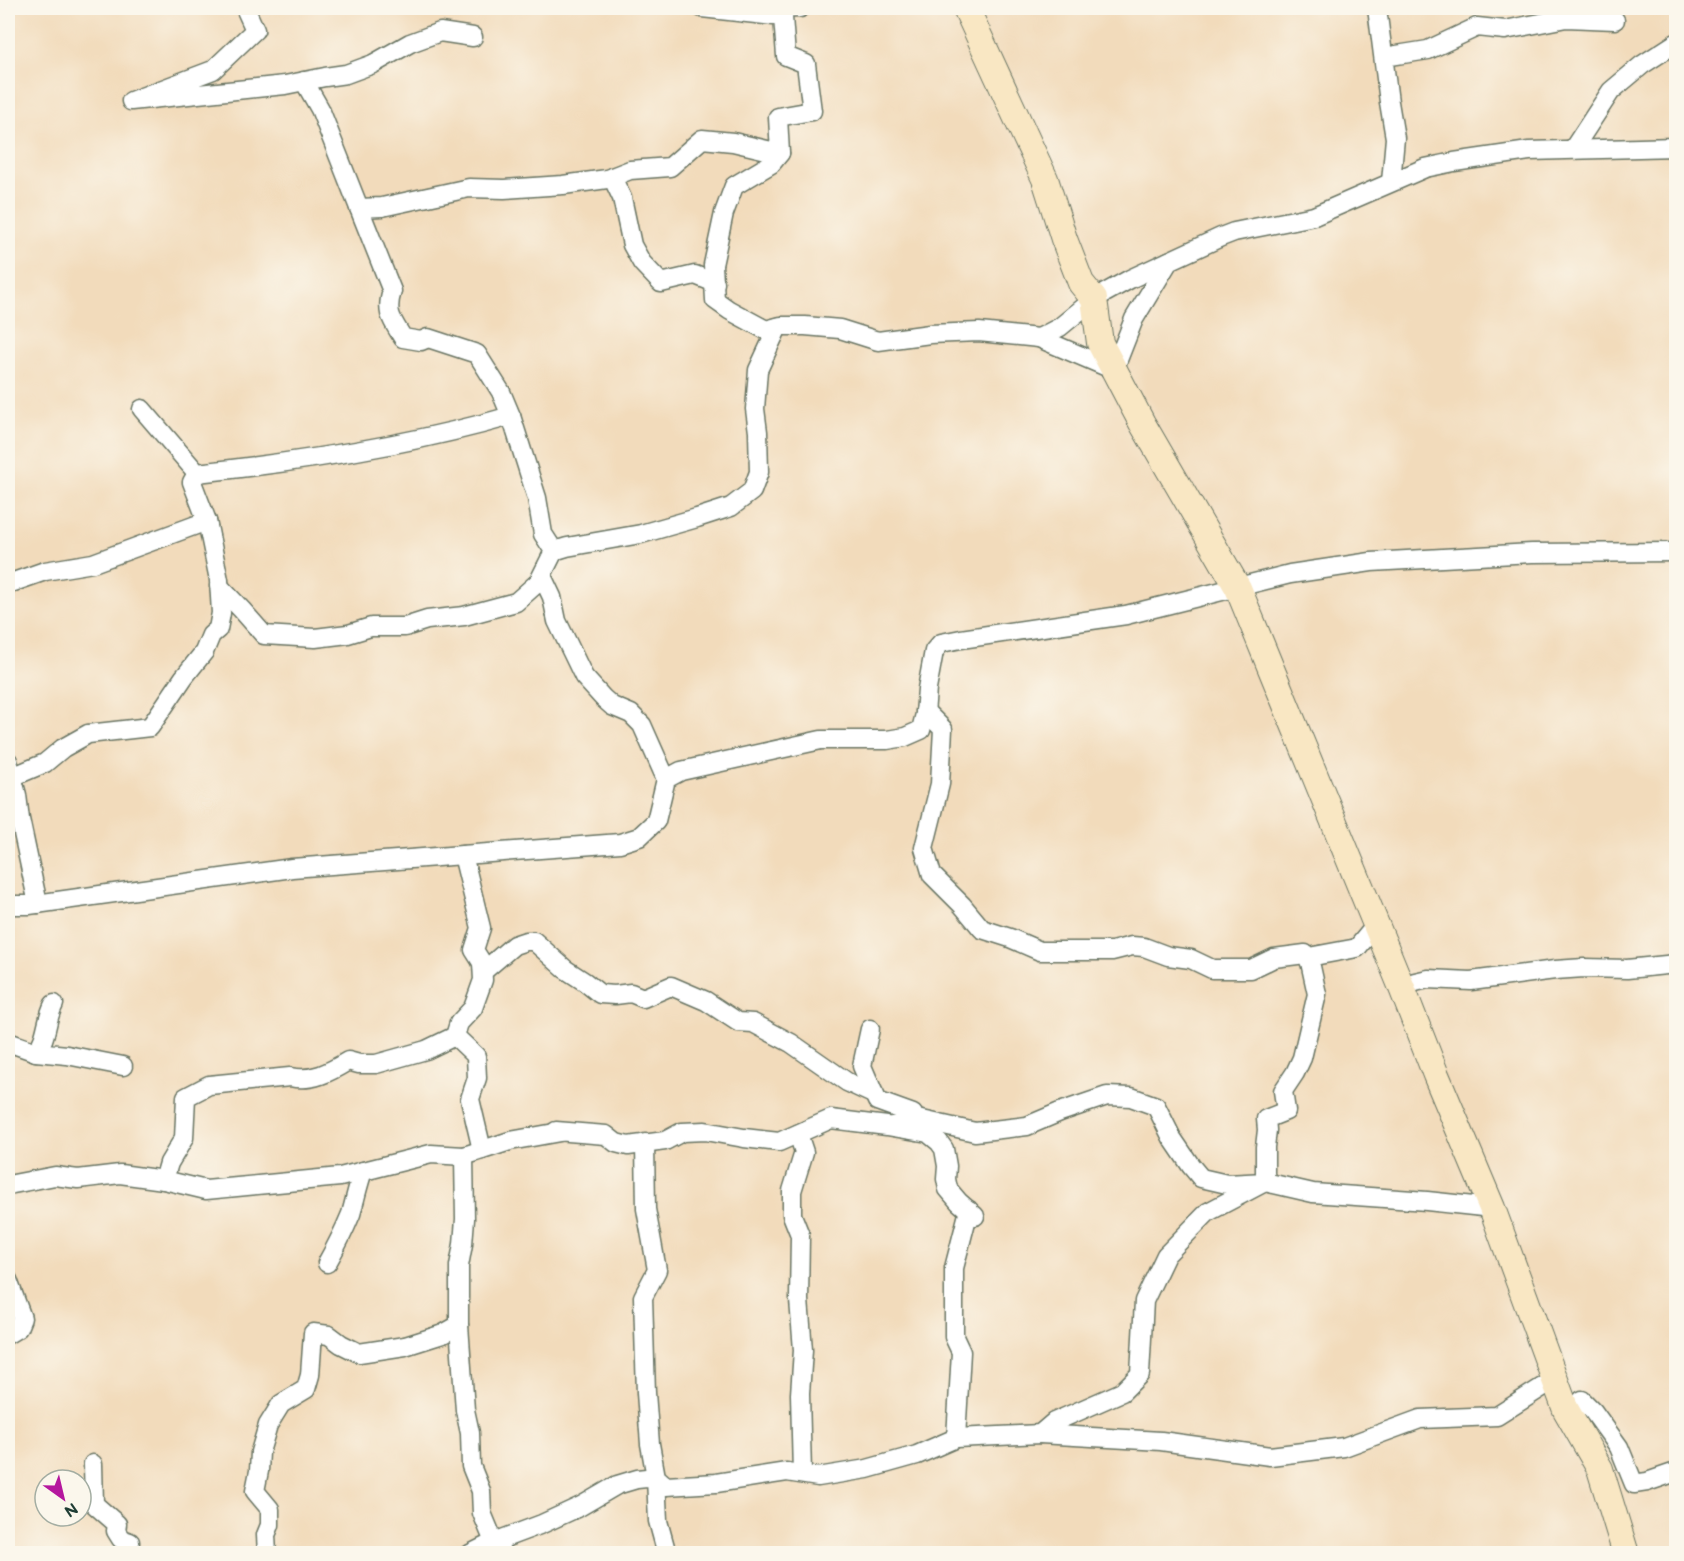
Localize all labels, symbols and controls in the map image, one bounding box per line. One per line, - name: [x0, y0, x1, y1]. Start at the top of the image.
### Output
- north arrow: [33, 1468, 93, 1528]
- text: N: [60, 1498, 81, 1520]

